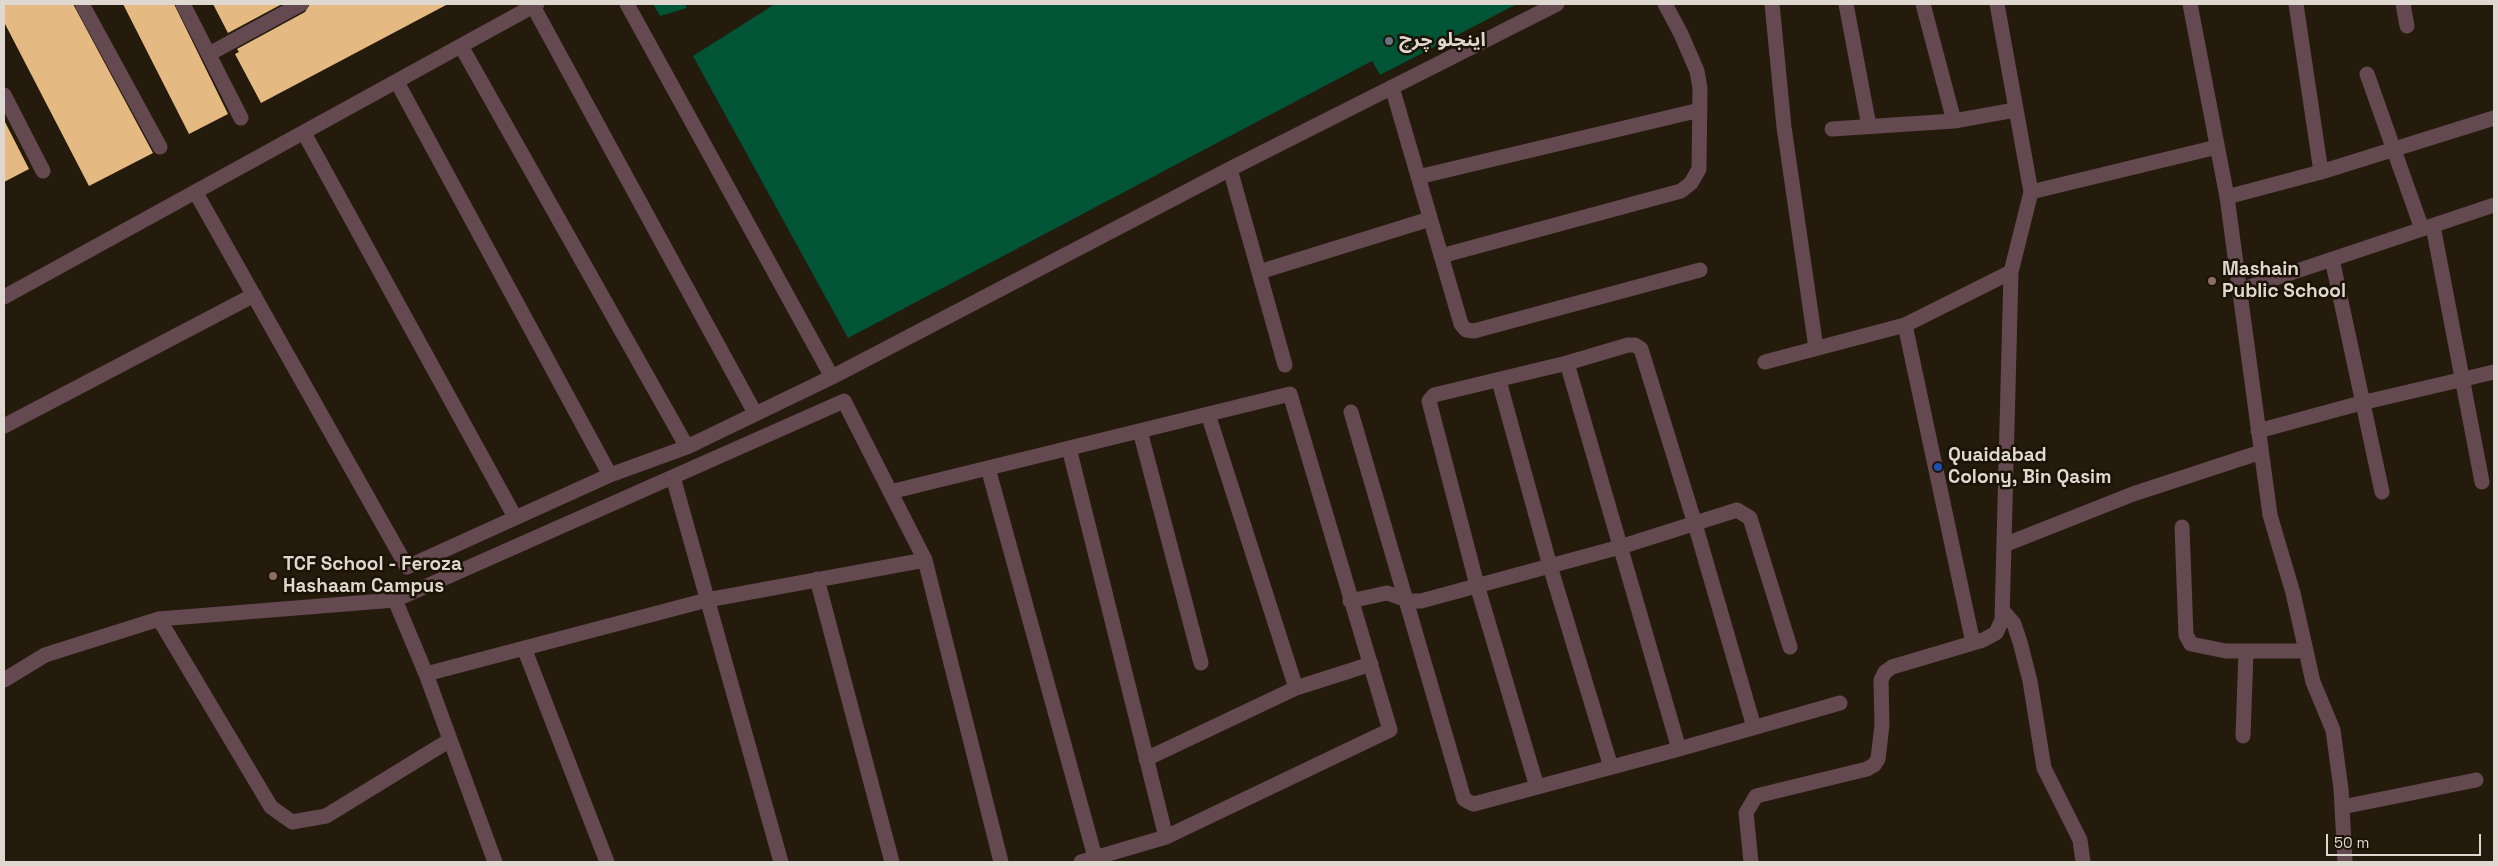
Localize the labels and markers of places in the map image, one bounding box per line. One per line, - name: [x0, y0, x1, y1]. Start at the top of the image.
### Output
- place label: اینجلو چرچ: [1399, 30, 1486, 52]
- marker: اینجلو چرچ: [1383, 35, 1395, 47]
- place label: Mashain Public School: [2222, 259, 2346, 303]
- marker: Mashain Public School: [2206, 275, 2218, 287]
- place label: Quaidabad Colony, Bin Qasim: [1948, 445, 2111, 489]
- marker: Quaidabad Colony, Bin Qasim: [1932, 461, 1944, 473]
- place label: TCF School - Feroza Hashaam Campus: [283, 554, 462, 598]
- marker: TCF School - Feroza Hashaam Campus: [267, 570, 279, 582]

